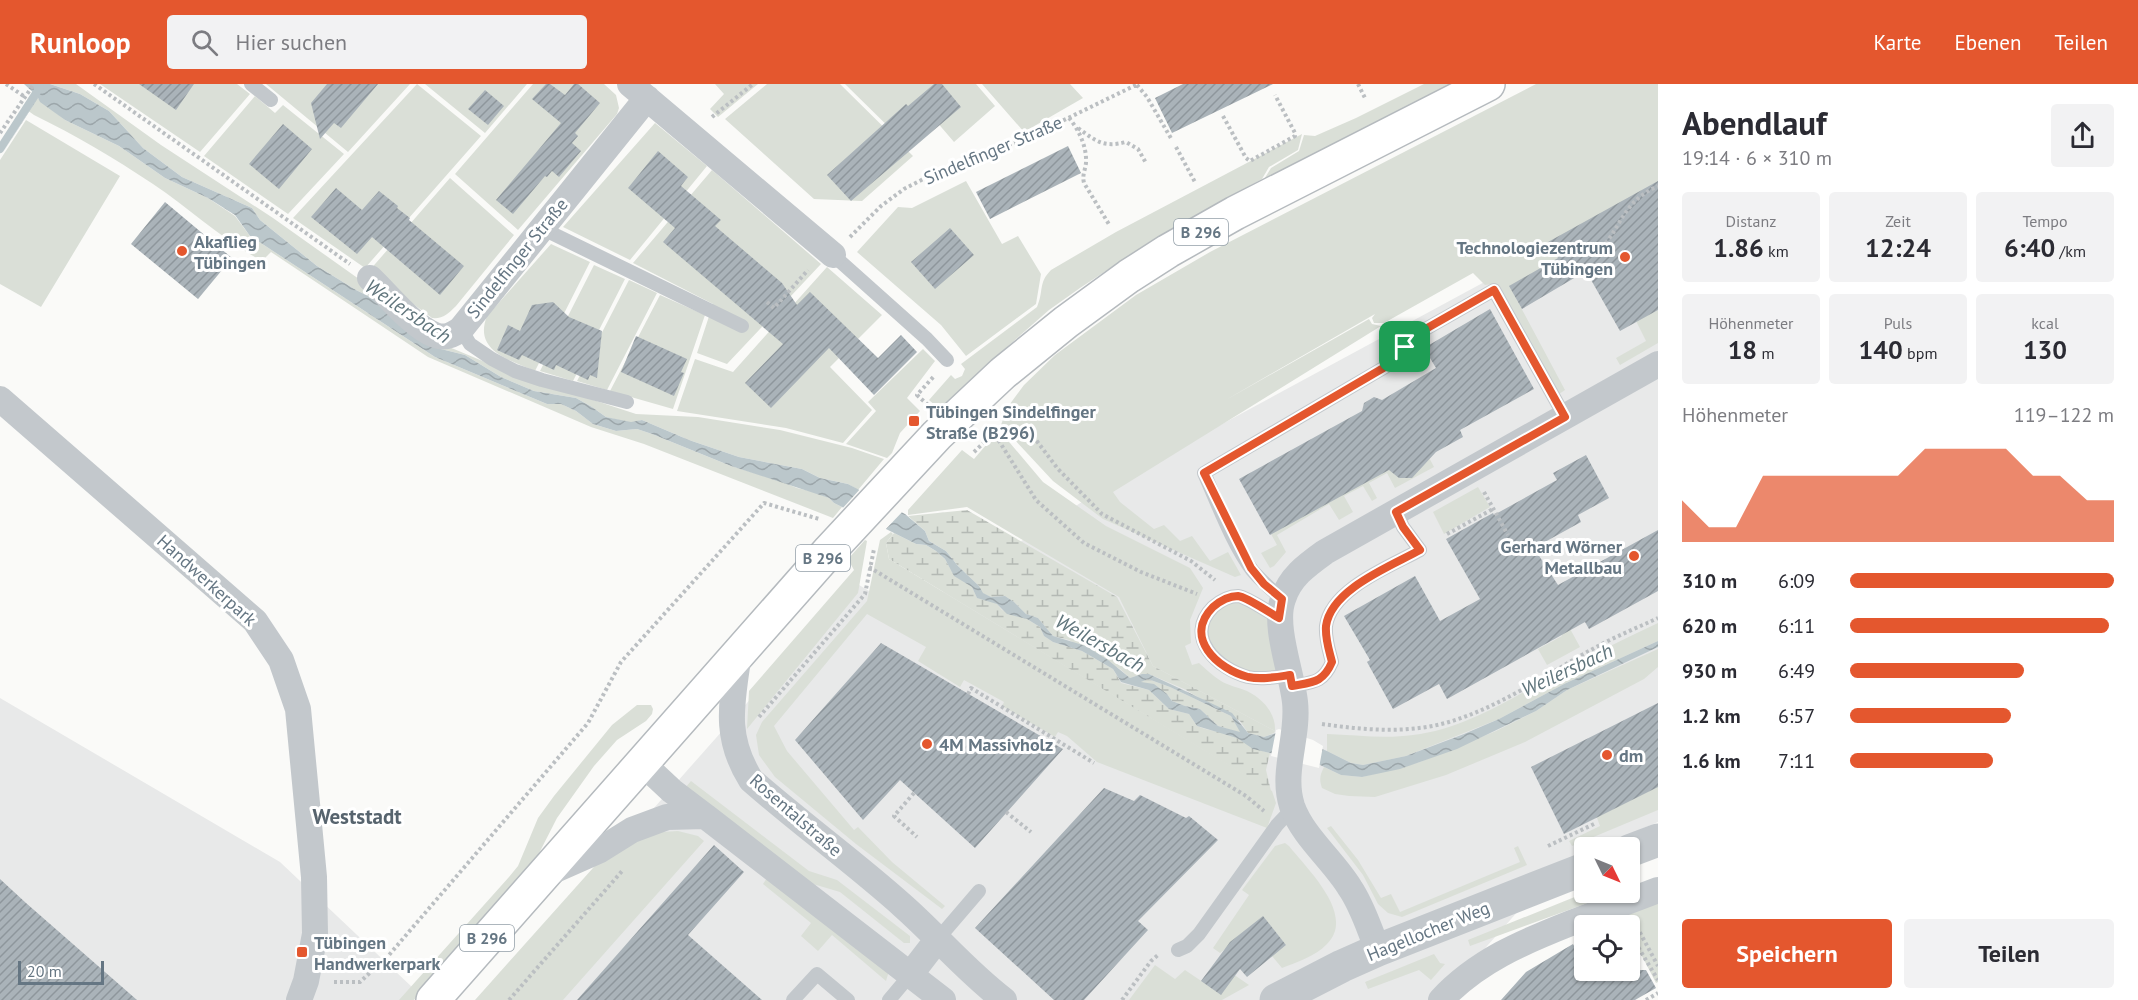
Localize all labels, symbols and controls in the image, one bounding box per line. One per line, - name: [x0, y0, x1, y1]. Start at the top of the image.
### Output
- search box: [167, 15, 587, 69]
- text: Runloop: [30, 24, 131, 61]
- icon: search: [188, 26, 221, 59]
- text: Hier suchen: [236, 28, 347, 56]
- text: Karte: [1874, 29, 1922, 56]
- text: Ebenen: [1955, 29, 2021, 56]
- text: Teilen: [2054, 29, 2108, 56]
- text: Abendlauf: [1682, 101, 1827, 144]
- button: share: [2051, 104, 2114, 167]
- street label: Sindelfinger Straße: [920, 110, 1066, 190]
- text: 19:14 · 6 × 310 m: [1682, 145, 1832, 171]
- street label: Sindelfinger Straße: [461, 193, 573, 323]
- text: Distanz: [1726, 211, 1776, 231]
- text: Zeit: [1885, 211, 1911, 231]
- text: Tempo: [2022, 211, 2068, 231]
- road number: B 296: [1174, 219, 1228, 245]
- place label: Akaflieg Tübingen: [194, 230, 266, 274]
- text: 1.86: [1713, 231, 1764, 264]
- text: 12:24: [1865, 231, 1931, 264]
- text: 6:40: [2004, 231, 2055, 264]
- place label: Technologiezentrum Tübingen: [1457, 236, 1613, 280]
- text: km: [1764, 241, 1789, 261]
- text: /km: [2055, 241, 2086, 261]
- marker: Akaflieg Tübingen: [175, 244, 189, 258]
- marker: Technologiezentrum Tübingen: [1618, 250, 1632, 264]
- water label: Weilersbach: [360, 273, 456, 349]
- text: Höhenmeter: [1709, 313, 1793, 333]
- text: Puls: [1884, 313, 1912, 333]
- text: kcal: [2031, 313, 2059, 333]
- pin: [1379, 321, 1430, 372]
- icon: arrive: [1388, 330, 1421, 363]
- text: 18: [1728, 333, 1757, 366]
- text: 140: [1859, 333, 1903, 366]
- text: 130: [2023, 333, 2067, 366]
- text: m: [1757, 343, 1774, 363]
- text: bpm: [1903, 343, 1937, 363]
- place label: Tübingen Sindelfinger Straße (B296): [926, 400, 1096, 444]
- text: Höhenmeter: [1682, 402, 1788, 428]
- text: 119–122 m: [2014, 402, 2114, 428]
- marker: Tübingen Sindelfinger Straße (B296): [907, 414, 921, 428]
- street label: Handwerkerpark: [153, 529, 262, 631]
- place label: Gerhard Wörner Metallbau: [1500, 535, 1623, 579]
- road number: B 296: [796, 545, 850, 571]
- marker: Gerhard Wörner Metallbau: [1627, 549, 1641, 563]
- text: 310 m: [1682, 568, 1737, 594]
- text: 6:09: [1778, 568, 1815, 594]
- water label: Weilersbach: [1051, 608, 1149, 678]
- text: 620 m: [1682, 613, 1737, 639]
- text: 6:11: [1778, 613, 1815, 639]
- water label: Weilersbach: [1517, 638, 1617, 702]
- text: 930 m: [1682, 658, 1737, 684]
- text: 6:49: [1778, 658, 1815, 684]
- text: 1.2 km: [1682, 703, 1741, 729]
- text: 6:57: [1778, 703, 1815, 729]
- place label: 4M Massivholz: [939, 733, 1053, 756]
- marker: 4M Massivholz: [920, 737, 934, 751]
- place label: dm: [1619, 744, 1643, 767]
- marker: dm: [1600, 748, 1614, 762]
- text: 1.6 km: [1682, 748, 1741, 774]
- text: 7:11: [1778, 748, 1815, 774]
- street label: Rosentalstraße: [745, 769, 847, 861]
- district label: Weststadt: [312, 803, 402, 830]
- north arrow: [1574, 837, 1640, 903]
- map controls: [1574, 837, 1640, 981]
- street label: Hagellocher Weg: [1363, 896, 1493, 966]
- button: locate: [1574, 915, 1640, 981]
- button: Speichern: [1682, 919, 1892, 988]
- button: Teilen: [1904, 919, 2114, 988]
- road number: B 296: [460, 925, 514, 951]
- place label: Tübingen Handwerkerpark: [314, 931, 440, 975]
- marker: Tübingen Handwerkerpark: [295, 945, 309, 959]
- scale bar: [18, 958, 104, 986]
- text: 20 m: [27, 961, 62, 981]

